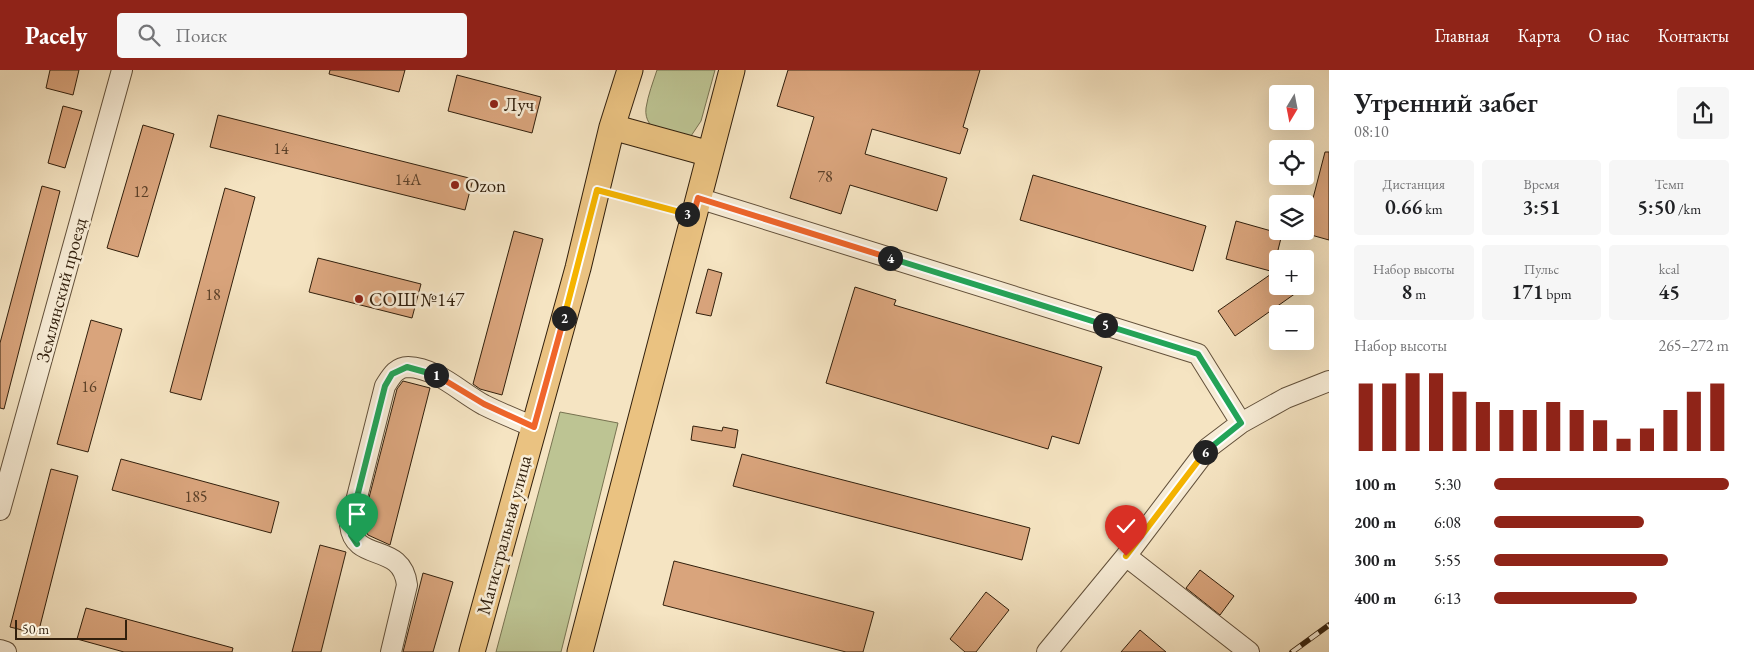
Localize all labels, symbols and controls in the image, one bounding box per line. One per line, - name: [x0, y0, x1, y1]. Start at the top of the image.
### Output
- search box: [117, 13, 467, 58]
- text: Pacely: [25, 20, 87, 51]
- icon: search: [135, 21, 163, 49]
- text: Поиск: [175, 23, 227, 48]
- text: Главная: [1435, 24, 1489, 47]
- text: Карта: [1517, 24, 1560, 47]
- text: О нас: [1588, 24, 1630, 47]
- text: Контакты: [1658, 24, 1729, 47]
- text: Утренний забег: [1354, 84, 1538, 120]
- north arrow: [1269, 85, 1314, 130]
- map controls: [1269, 85, 1314, 350]
- button: share: [1677, 87, 1729, 139]
- place label: Луч: [504, 92, 535, 117]
- marker: Луч: [488, 98, 500, 110]
- text: 08:10: [1354, 121, 1389, 142]
- house number: 14: [273, 138, 289, 159]
- button: locate: [1269, 140, 1314, 185]
- house number: 78: [817, 166, 833, 187]
- house number: 14А: [395, 169, 422, 190]
- place label: Ozon: [465, 173, 506, 198]
- text: Дистанция: [1383, 175, 1445, 193]
- text: Время: [1524, 175, 1559, 193]
- text: Темп: [1655, 175, 1684, 193]
- marker: Ozon: [449, 179, 461, 191]
- house number: 12: [133, 181, 149, 202]
- text: 0.66: [1385, 193, 1422, 220]
- text: 3:51: [1522, 193, 1561, 220]
- text: 5:50: [1637, 193, 1675, 220]
- button: layers: [1269, 195, 1314, 240]
- text: km: [1422, 200, 1443, 218]
- text: /km: [1675, 200, 1701, 218]
- pin: 3: [674, 202, 700, 226]
- text: 3: [684, 205, 691, 223]
- street label: Землянский проезд: [30, 215, 92, 365]
- pin: 4: [878, 246, 902, 270]
- text: 4: [887, 249, 894, 267]
- button: +: [1269, 250, 1314, 295]
- text: Набор высоты: [1373, 260, 1455, 278]
- text: Пульс: [1524, 260, 1559, 278]
- text: kcal: [1659, 260, 1680, 278]
- text: 8: [1402, 278, 1412, 305]
- text: 171: [1511, 278, 1544, 305]
- text: 45: [1658, 278, 1680, 305]
- house number: 18: [205, 284, 221, 305]
- text: m: [1412, 285, 1426, 303]
- text: bpm: [1544, 285, 1572, 303]
- place label: СОШ №147: [369, 287, 465, 312]
- marker: СОШ №147: [353, 293, 365, 305]
- button: −: [1269, 305, 1314, 350]
- pin: 2: [552, 306, 576, 330]
- text: 2: [561, 309, 568, 327]
- pin: 5: [1092, 312, 1118, 338]
- text: 5: [1102, 316, 1109, 334]
- text: Набор высоты: [1354, 335, 1447, 356]
- text: 265–272 m: [1658, 335, 1729, 356]
- pin: 1: [424, 362, 448, 388]
- text: 1: [433, 366, 440, 384]
- house number: 16: [81, 376, 97, 397]
- pin: 6: [1192, 440, 1218, 464]
- text: 6: [1202, 443, 1209, 461]
- street label: Магистральная улица: [471, 452, 537, 618]
- text: 100 m: [1354, 474, 1396, 495]
- text: 5:30: [1434, 474, 1461, 495]
- house number: 185: [184, 486, 208, 507]
- pin: [336, 493, 378, 544]
- icon: arrive: [343, 500, 371, 528]
- pin: [1105, 505, 1147, 556]
- icon: check: [1112, 512, 1140, 540]
- text: 200 m: [1354, 512, 1396, 533]
- text: 6:08: [1434, 512, 1461, 533]
- text: 300 m: [1354, 550, 1396, 571]
- text: 5:55: [1434, 550, 1461, 571]
- text: 400 m: [1354, 588, 1396, 609]
- text: 6:13: [1434, 588, 1461, 609]
- scale bar: [15, 617, 128, 640]
- text: 50 m: [22, 620, 49, 638]

